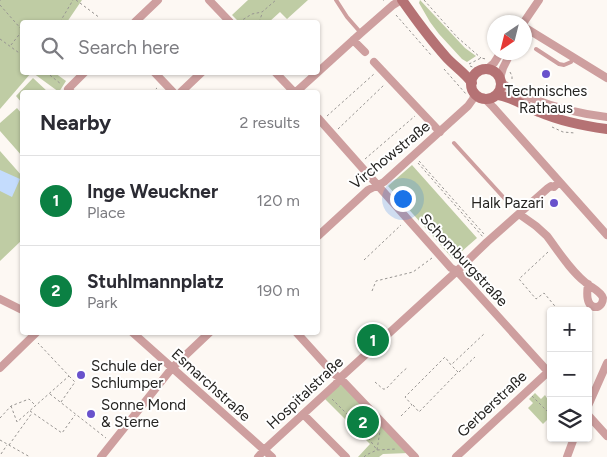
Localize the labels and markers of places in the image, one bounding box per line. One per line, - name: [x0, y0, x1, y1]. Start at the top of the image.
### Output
- marker: Technisches Rathaus: [540, 68, 552, 80]
- place label: Technisches Rathaus: [505, 82, 587, 117]
- place label: Halk Pazari: [471, 194, 544, 212]
- marker: Halk Pazari: [548, 197, 560, 209]
- pin: 1: [357, 321, 389, 359]
- place label: Schule der Schlumper: [91, 357, 163, 392]
- marker: Schule der Schlumper: [75, 369, 87, 381]
- place label: Sonne Mond & Sterne: [101, 396, 186, 431]
- pin: 2: [347, 403, 379, 441]
- marker: Sonne Mond & Sterne: [85, 408, 97, 420]

